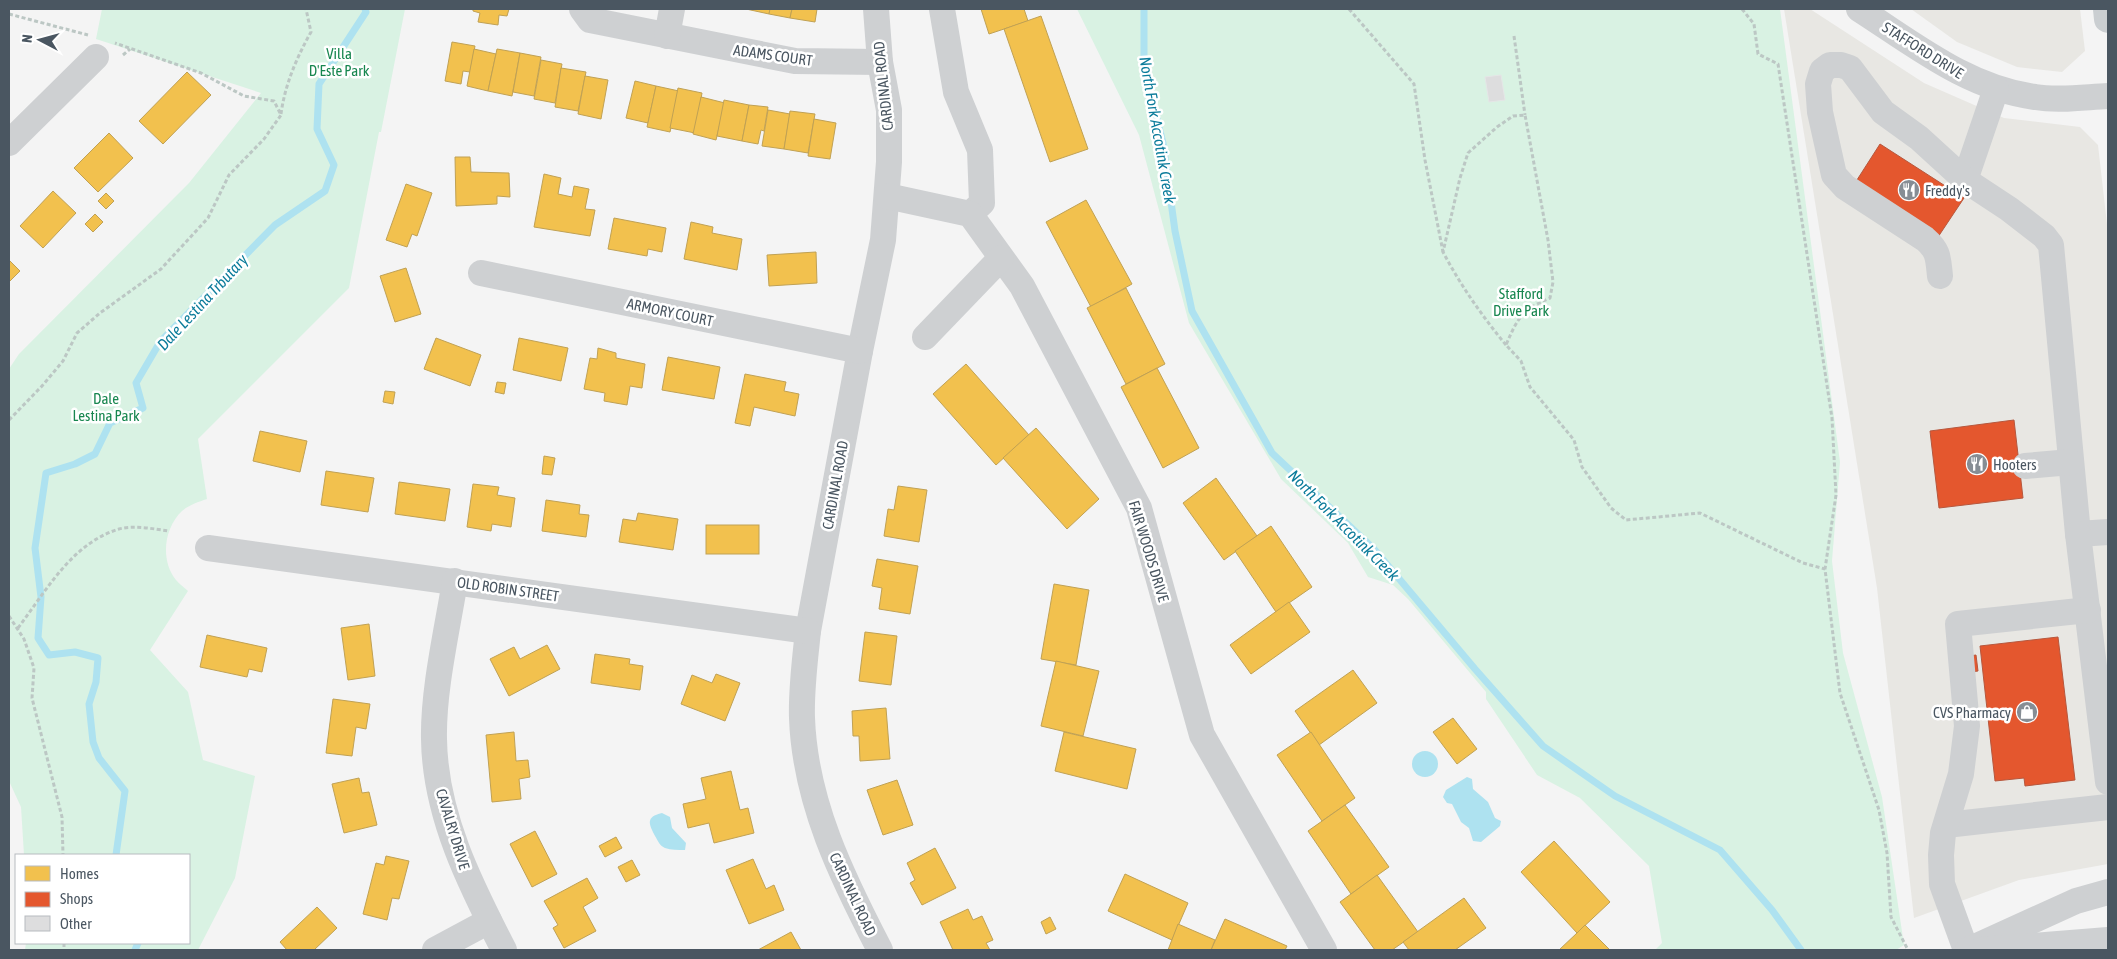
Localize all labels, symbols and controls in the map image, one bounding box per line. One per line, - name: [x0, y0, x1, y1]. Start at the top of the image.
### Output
- north arrow: [15, 15, 65, 65]
- street label: STAFFORD DRIVE: [1880, 18, 1967, 82]
- text: N: [19, 34, 35, 44]
- street label: CARDINAL ROAD: [870, 40, 896, 132]
- street label: ADAMS COURT: [732, 41, 814, 69]
- park label: Villa D'Este Park: [309, 45, 370, 79]
- water label: North Fork Accotink Creek: [1136, 55, 1180, 206]
- restaurant icon: Freddy's: [1897, 178, 1921, 202]
- place label: Freddy's: [1925, 182, 1970, 199]
- water label: Dale Lestina Trbutary: [153, 250, 252, 354]
- park label: Stafford Drive Park: [1493, 285, 1550, 319]
- street label: ARMORY COURT: [625, 295, 715, 330]
- park label: Dale Lestina Park: [72, 390, 140, 424]
- street label: CARDINAL ROAD: [819, 439, 851, 531]
- restaurant icon: Hooters: [1965, 452, 1989, 476]
- place label: Hooters: [1993, 456, 2037, 473]
- water label: North Fork Accotink Creek: [1285, 466, 1404, 585]
- street label: FAIR WOODS DRIVE: [1126, 498, 1173, 604]
- street label: OLD ROBIN STREET: [456, 573, 560, 605]
- shop icon: CVS Pharmacy: [2015, 700, 2039, 724]
- place label: CVS Pharmacy: [1933, 704, 2011, 721]
- street label: CAVALRY DRIVE: [433, 787, 474, 872]
- street label: CARDINAL ROAD: [826, 850, 880, 938]
- legend: [15, 854, 190, 944]
- text: Homes: [60, 865, 99, 882]
- text: Shops: [60, 890, 93, 907]
- text: Other: [60, 915, 92, 932]

